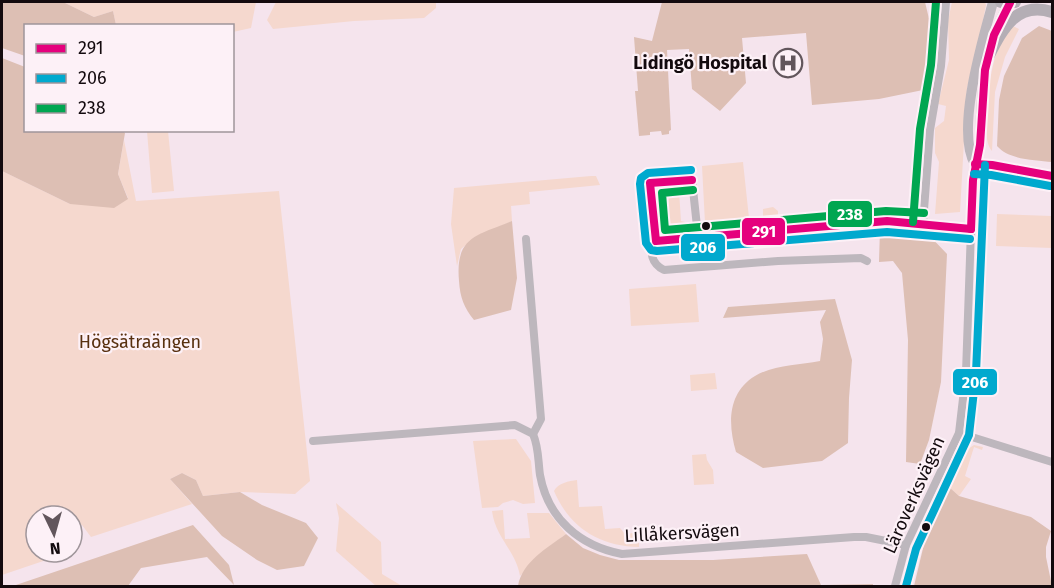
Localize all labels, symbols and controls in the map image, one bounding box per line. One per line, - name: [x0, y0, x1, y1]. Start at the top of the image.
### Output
- legend: [24, 24, 234, 132]
- text: 291: [78, 37, 104, 59]
- hospital icon: Lidingö Hospital: [772, 47, 804, 79]
- place label: Lidingö Hospital: [633, 52, 768, 74]
- text: 206: [78, 67, 107, 89]
- text: 238: [78, 97, 106, 119]
- line badge: 238: [827, 200, 873, 228]
- text: 238: [837, 205, 863, 224]
- line badge: 291: [741, 217, 786, 246]
- unlabelled marker: [700, 220, 712, 232]
- text: 291: [752, 222, 776, 241]
- line badge: 206: [680, 233, 726, 262]
- text: 206: [690, 238, 716, 257]
- park label: Högsätraängen: [79, 331, 201, 353]
- line badge: 206: [952, 368, 998, 396]
- text: 206: [962, 373, 988, 392]
- street label: Läroverksvägen: [878, 433, 950, 557]
- north arrow: [24, 504, 84, 564]
- street label: Lillåkersvägen: [624, 519, 740, 547]
- unlabelled marker: [920, 521, 932, 533]
- text: N: [49, 539, 61, 558]

